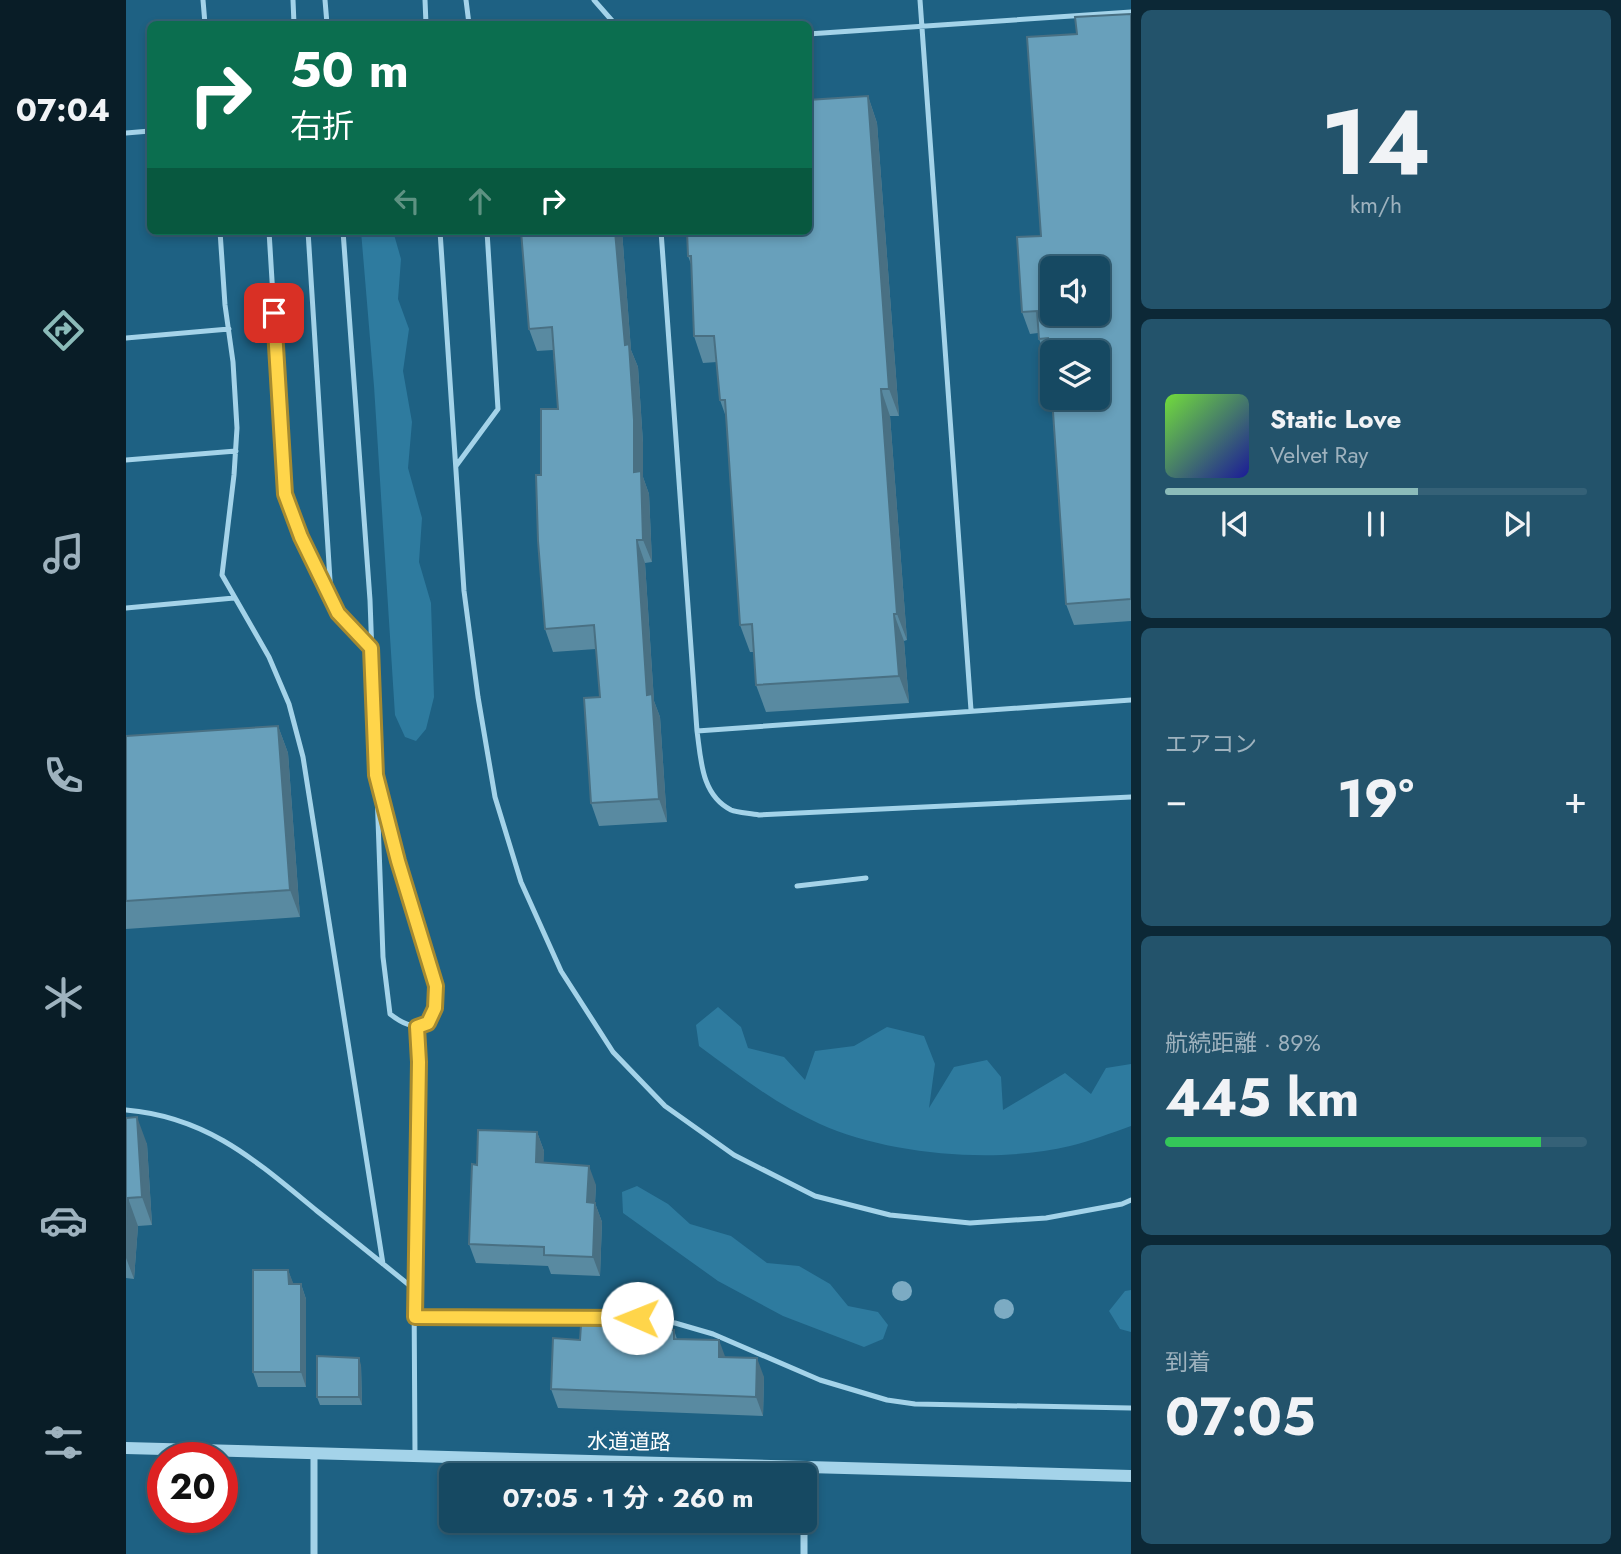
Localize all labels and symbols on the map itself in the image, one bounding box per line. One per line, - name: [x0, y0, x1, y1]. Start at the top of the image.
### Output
- pin: [244, 283, 304, 343]
- position arrow: [600, 1281, 674, 1355]
- street label: 水道道路: [587, 1426, 671, 1458]
- speed limit sign: 20: [147, 1442, 238, 1533]

